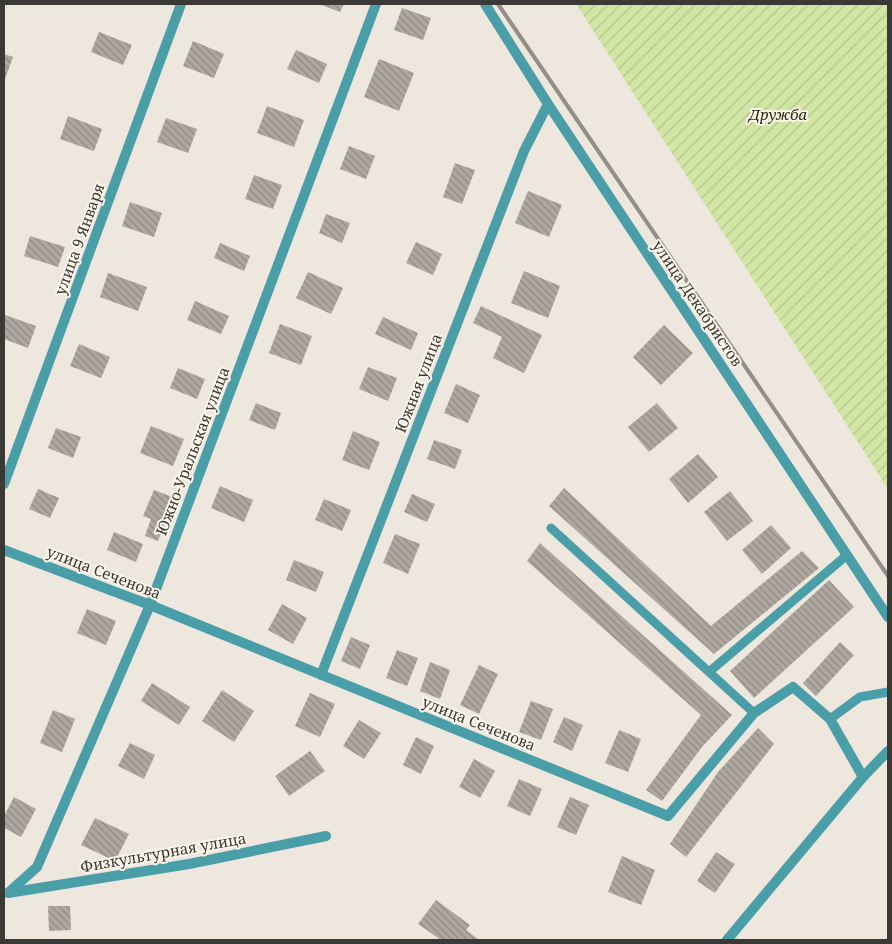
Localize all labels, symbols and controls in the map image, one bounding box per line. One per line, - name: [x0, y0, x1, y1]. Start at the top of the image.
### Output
- park label: Дружба: [747, 104, 808, 124]
- street label: улица 9 Января: [50, 180, 108, 298]
- street label: улица Декабристов: [648, 236, 748, 370]
- street label: Южная улица: [390, 331, 446, 435]
- street label: Южно-Уральская улица: [151, 364, 233, 538]
- street label: улица Сеченова: [44, 541, 164, 603]
- street label: улица Сеченова: [419, 691, 539, 755]
- street label: Физкультурная улица: [78, 828, 248, 876]

